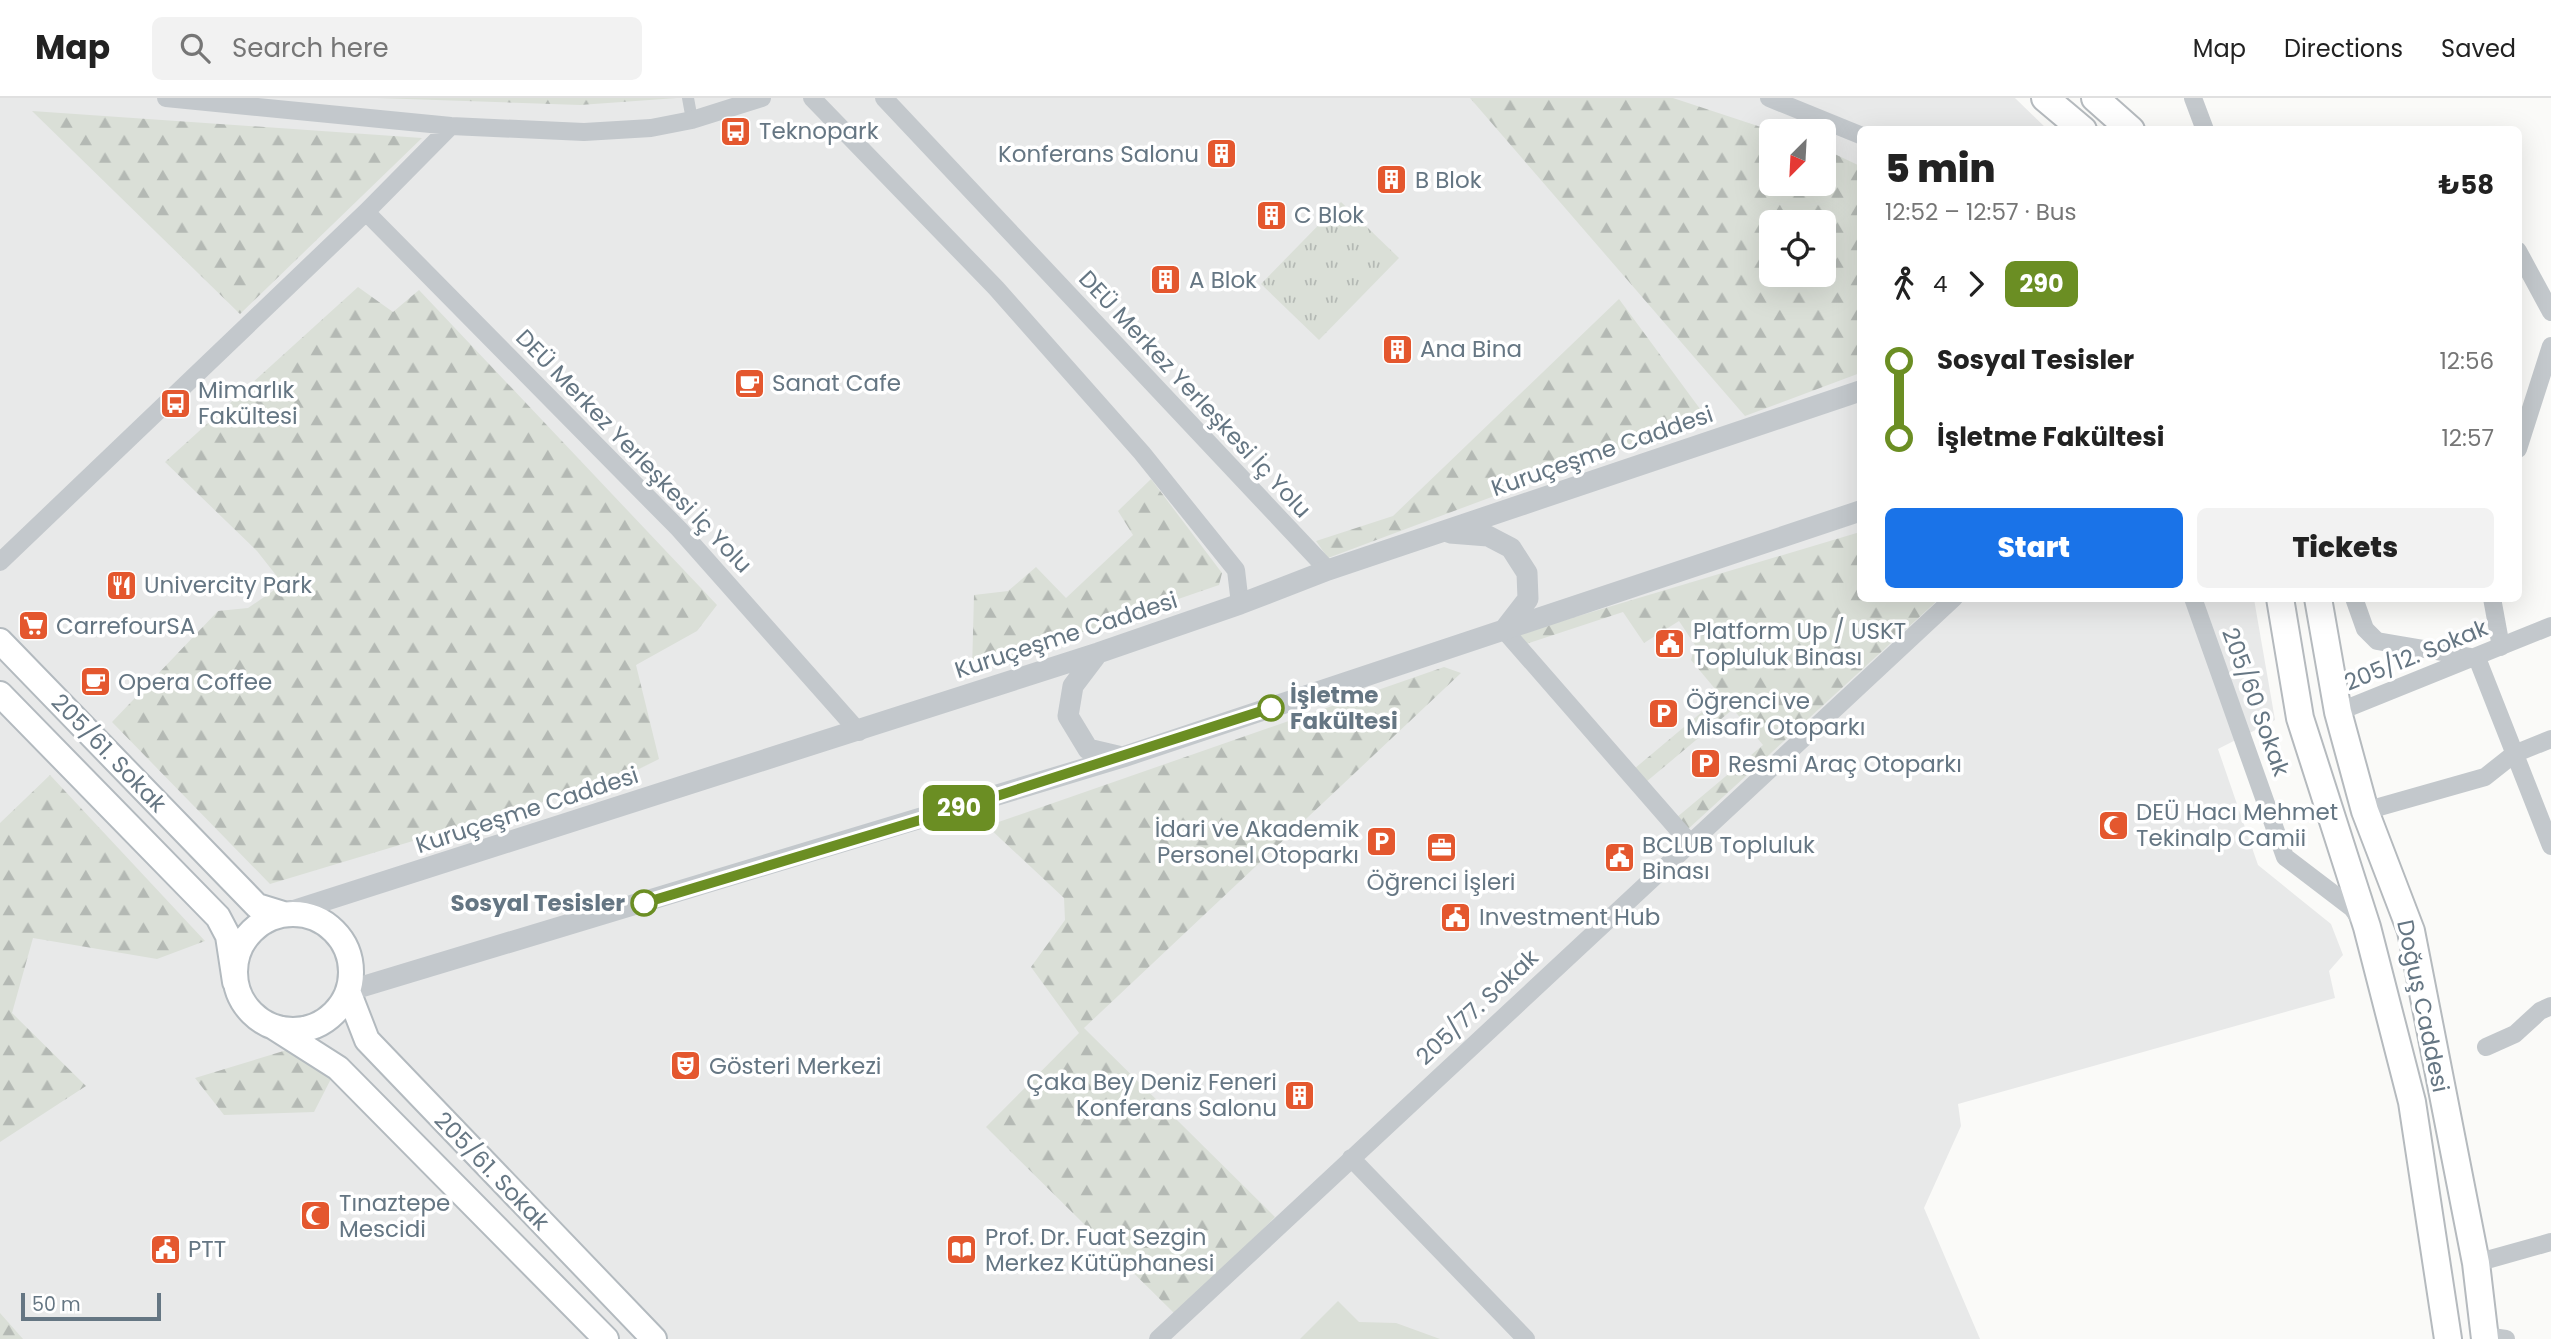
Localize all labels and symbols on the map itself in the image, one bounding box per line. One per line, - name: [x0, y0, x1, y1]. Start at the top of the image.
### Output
- bus stop icon: Teknopark: [719, 114, 753, 148]
- place label: Teknopark: [759, 115, 879, 147]
- north arrow: [1759, 119, 1836, 196]
- building icon: Konferans Salonu: [1205, 137, 1239, 171]
- place label: Konferans Salonu: [998, 138, 1199, 170]
- building icon: B Blok: [1375, 163, 1409, 197]
- place label: B Blok: [1415, 164, 1482, 196]
- building icon: C Blok: [1254, 198, 1288, 232]
- place label: C Blok: [1294, 199, 1364, 231]
- street label: DEÜ Merkez Yerleşkesi İç Yolu: [1072, 263, 1318, 525]
- building icon: A Blok: [1149, 263, 1183, 297]
- place label: A Blok: [1189, 264, 1257, 296]
- street label: DEÜ Merkez Yerleşkesi İç Yolu: [509, 322, 759, 580]
- building icon: Ana Bina: [1380, 332, 1414, 366]
- place label: Ana Bina: [1420, 333, 1522, 365]
- cafe icon: Sanat Cafe: [732, 366, 766, 400]
- place label: Sanat Cafe: [772, 367, 901, 399]
- place label: Mimarlık Fakültesi: [198, 374, 298, 432]
- bus stop icon: Mimarlık Fakültesi: [158, 386, 192, 420]
- street label: Kuruçeşme Caddesi: [1487, 398, 1717, 504]
- restaurant icon: Univercity Park: [104, 568, 138, 602]
- place label: Univercity Park: [144, 569, 312, 601]
- street label: Kuruçeşme Caddesi: [951, 584, 1181, 686]
- supermarket icon: CarrefourSA: [16, 609, 50, 643]
- place label: CarrefourSA: [56, 610, 195, 642]
- street label: 205/12. Sokak: [2340, 612, 2493, 698]
- place label: Platform Up / USKT Topluluk Binası: [1693, 615, 1906, 673]
- street label: 205/60 Sokak: [2214, 623, 2298, 781]
- public building icon: Platform Up / USKT Topluluk Binası: [1653, 627, 1687, 661]
- cafe icon: Opera Coffee: [78, 665, 112, 699]
- place label: Opera Coffee: [118, 666, 272, 698]
- place label: İşletme Fakültesi: [1290, 679, 1398, 737]
- place label: Öğrenci ve Misafir Otoparkı: [1686, 685, 1865, 743]
- street label: 205/61. Sokak: [44, 687, 174, 819]
- marker: İşletme Fakültesi: [1258, 695, 1284, 721]
- parking icon: Öğrenci ve Misafir Otoparkı: [1646, 697, 1680, 731]
- parking icon: Resmi Araç Otoparkı: [1688, 747, 1722, 781]
- place label: Resmi Araç Otoparkı: [1728, 748, 1962, 780]
- street label: Kuruçeşme Caddesi: [412, 759, 642, 861]
- line badge: 290: [919, 785, 999, 831]
- place label: DEÜ Hacı Mehmet Tekinalp Camii: [2136, 796, 2338, 854]
- mosque icon: DEÜ Hacı Mehmet Tekinalp Camii: [2096, 808, 2130, 842]
- place label: İdari ve Akademik Personel Otoparkı: [1155, 813, 1359, 871]
- parking icon: İdari ve Akademik Personel Otoparkı: [1365, 825, 1399, 859]
- place label: BCLUB Topluluk Binası: [1642, 829, 1815, 887]
- office icon: Öğrenci İşleri: [1424, 831, 1458, 865]
- public building icon: BCLUB Topluluk Binası: [1602, 841, 1636, 875]
- place label: Öğrenci İşleri: [1367, 866, 1515, 898]
- place label: Sosyal Tesisler: [451, 887, 625, 919]
- marker: Sosyal Tesisler: [631, 890, 657, 916]
- public building icon: Investment Hub: [1439, 900, 1473, 934]
- place label: Investment Hub: [1479, 901, 1660, 933]
- street label: Doğuş Caddesi: [2389, 917, 2457, 1095]
- street label: 205/77. Sokak: [1409, 942, 1545, 1072]
- theatre icon: Gösteri Merkezi: [669, 1049, 703, 1083]
- place label: Gösteri Merkezi: [709, 1050, 882, 1082]
- place label: Çaka Bey Deniz Feneri Konferans Salonu: [1026, 1066, 1277, 1124]
- building icon: Çaka Bey Deniz Feneri Konferans Salonu: [1283, 1078, 1317, 1112]
- street label: 205/61. Sokak: [427, 1105, 557, 1237]
- place label: Tınaztepe Mescidi: [339, 1187, 450, 1245]
- mosque icon: Tınaztepe Mescidi: [299, 1199, 333, 1233]
- place label: Prof. Dr. Fuat Sezgin Merkez Kütüphanesi: [985, 1221, 1214, 1279]
- public building icon: PTT: [148, 1232, 182, 1266]
- place label: PTT: [188, 1233, 226, 1265]
- library icon: Prof. Dr. Fuat Sezgin Merkez Kütüphanesi: [945, 1233, 979, 1267]
- scale bar: [21, 1290, 161, 1322]

